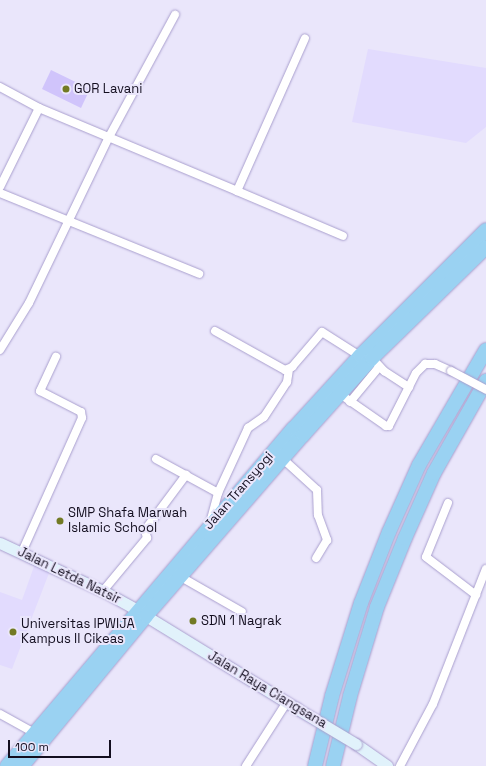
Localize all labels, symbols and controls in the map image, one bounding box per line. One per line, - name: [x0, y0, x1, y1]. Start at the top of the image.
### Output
- place label: GOR Lavani: [74, 81, 142, 97]
- marker: GOR Lavani: [61, 84, 71, 94]
- street label: Jalan Transyogi: [201, 449, 277, 533]
- place label: SMP Shafa Marwah Islamic School: [68, 506, 187, 537]
- marker: SMP Shafa Marwah Islamic School: [55, 516, 65, 526]
- street label: Jalan Letda Natsir: [15, 544, 123, 608]
- place label: SDN 1 Nagrak: [201, 613, 282, 629]
- marker: SDN 1 Nagrak: [188, 616, 198, 626]
- place label: Universitas IPWIJA Kampus II Cikeas: [21, 617, 135, 648]
- marker: Universitas IPWIJA Kampus II Cikeas: [8, 627, 18, 637]
- street label: Jalan Raya Ciangsana: [205, 648, 329, 732]
- scale bar: [10, 732, 113, 758]
- text: 100 m: [15, 739, 49, 755]

